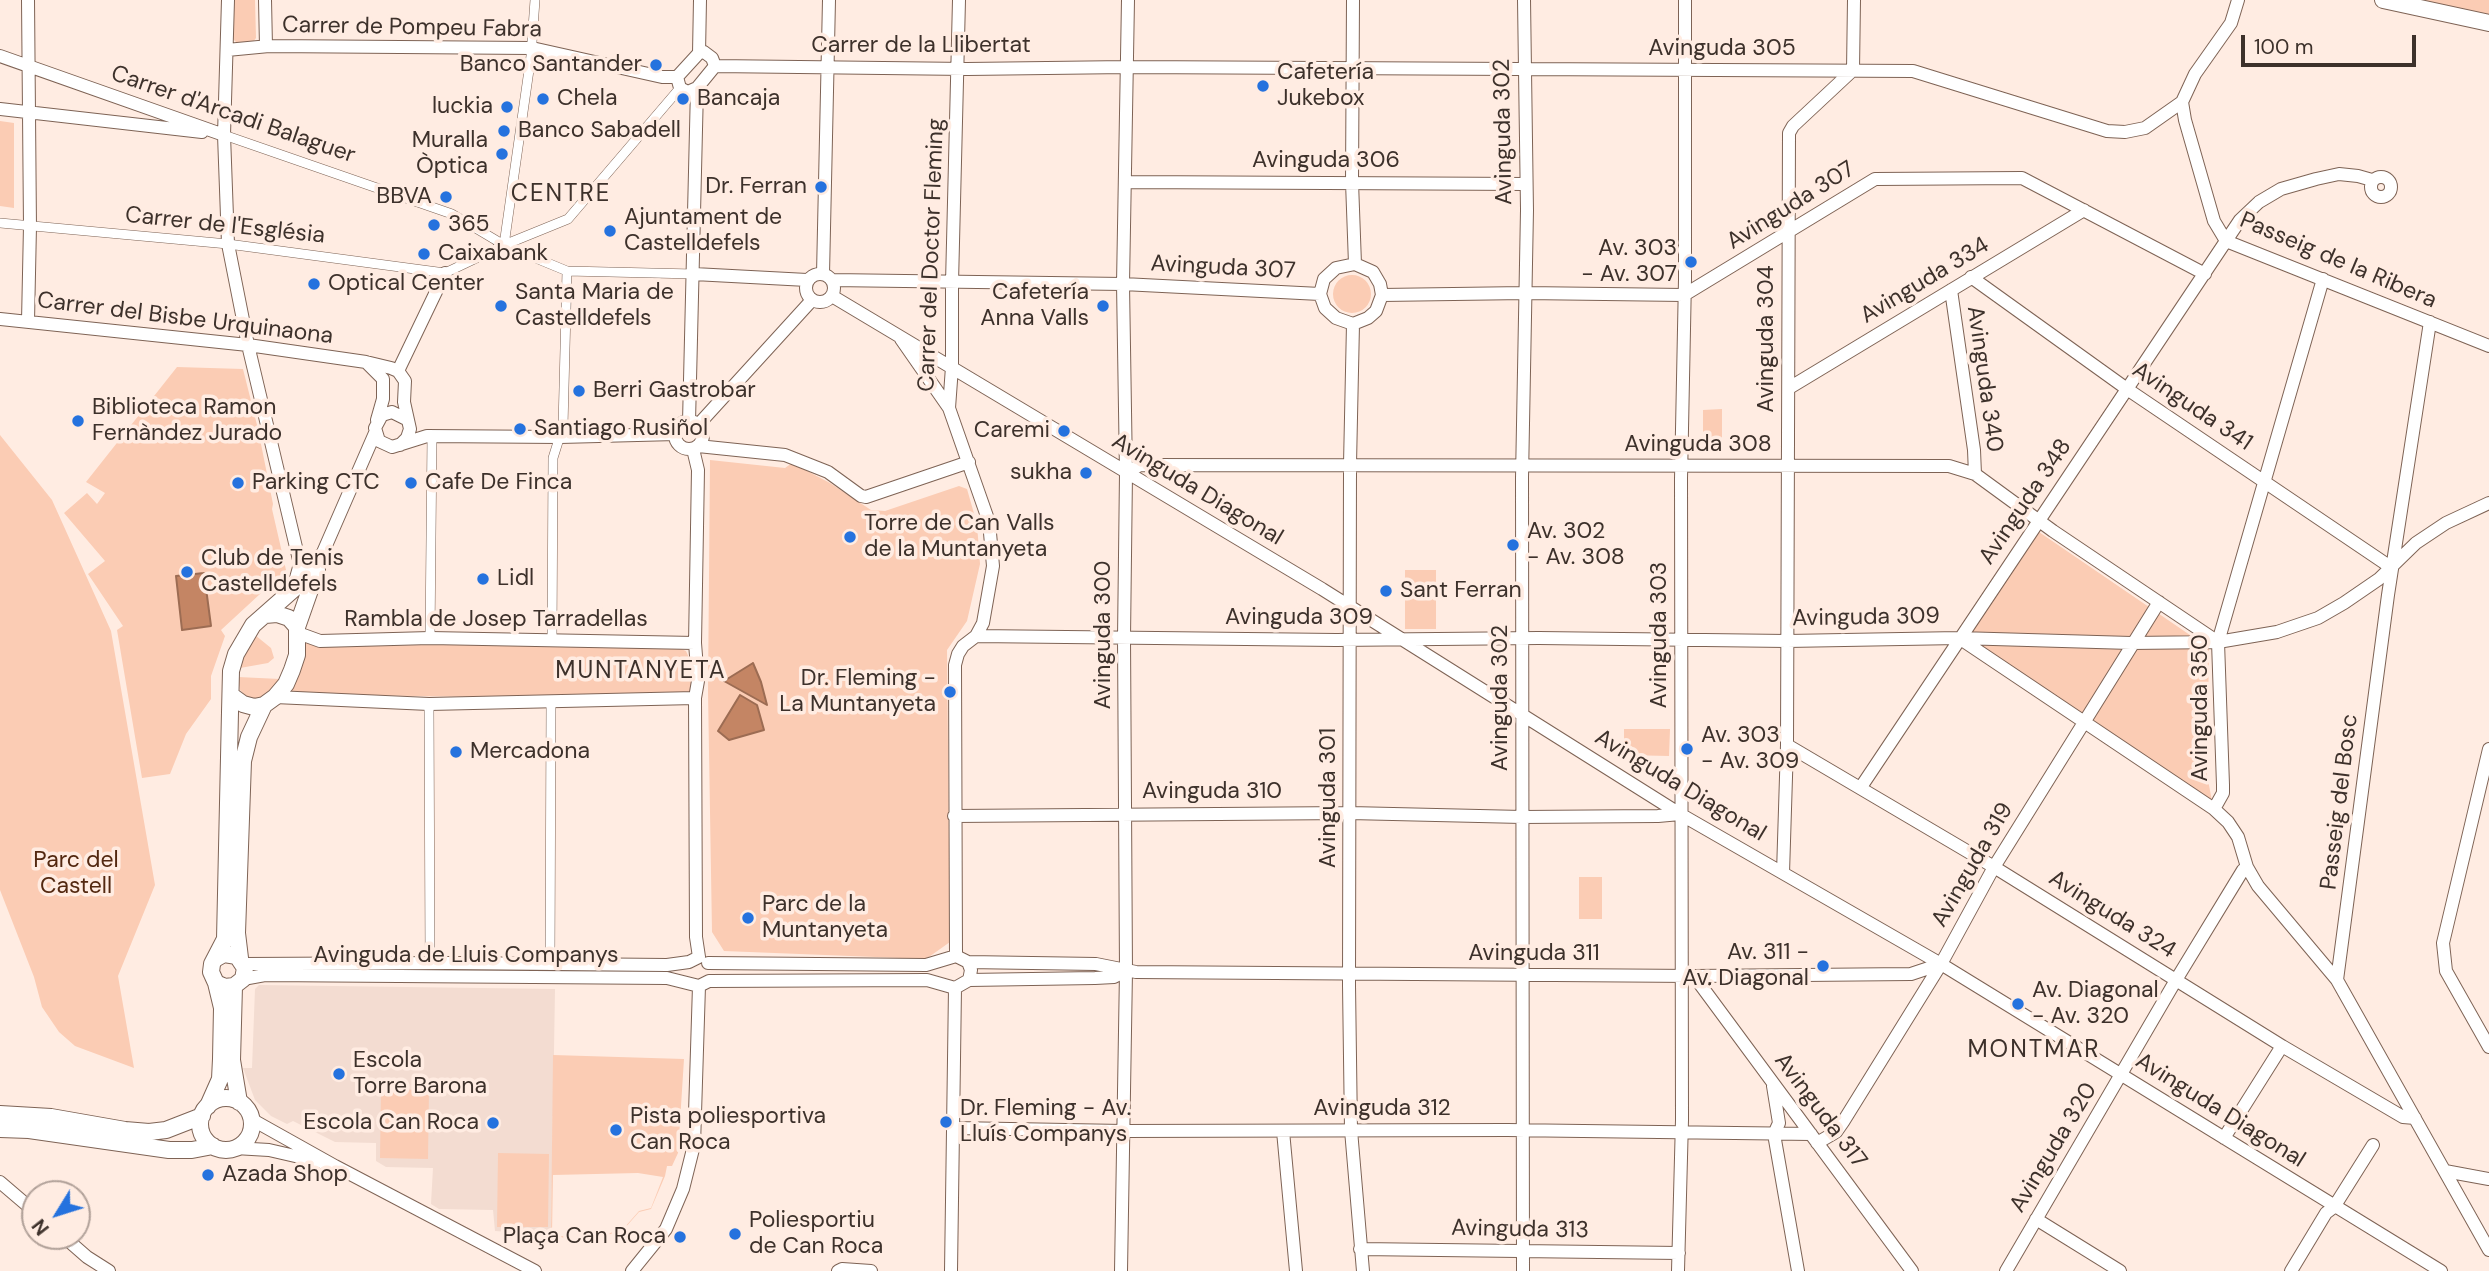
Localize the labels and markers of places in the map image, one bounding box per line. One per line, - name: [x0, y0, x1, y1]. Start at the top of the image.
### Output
- place label: Banco Santander: [460, 51, 642, 79]
- marker: Banco Santander: [648, 57, 664, 73]
- place label: Cafetería Jukebox: [1277, 59, 1374, 113]
- marker: Cafetería Jukebox: [1255, 78, 1271, 94]
- place label: Chela: [557, 85, 617, 113]
- place label: Bancaja: [697, 85, 780, 113]
- marker: Chela: [535, 91, 551, 107]
- marker: Bancaja: [675, 91, 691, 107]
- place label: luckia: [432, 93, 493, 121]
- marker: luckia: [499, 99, 515, 115]
- place label: Banco Sabadell: [518, 117, 681, 145]
- marker: Banco Sabadell: [496, 123, 512, 139]
- place label: Muralla Òptica: [412, 127, 488, 181]
- marker: Muralla Òptica: [494, 146, 510, 162]
- place label: Dr. Ferran: [705, 173, 807, 201]
- marker: Dr. Ferran: [813, 179, 829, 195]
- place label: BBVA: [376, 183, 432, 211]
- marker: BBVA: [438, 189, 454, 205]
- place label: Ajuntament de Castelldefels: [624, 204, 782, 258]
- place label: 365: [448, 211, 490, 239]
- marker: 365: [426, 217, 442, 233]
- marker: Ajuntament de Castelldefels: [602, 223, 618, 239]
- place label: Av. 303 - Av. 307: [1581, 235, 1677, 289]
- place label: Caixabank: [438, 240, 548, 268]
- marker: Caixabank: [416, 246, 432, 262]
- marker: Av. 303 - Av. 307: [1683, 254, 1699, 270]
- place label: Optical Center: [328, 270, 484, 298]
- marker: Optical Center: [306, 276, 322, 292]
- place label: Santa Maria de Castelldefels: [515, 279, 674, 333]
- place label: Cafetería Anna Valls: [980, 279, 1089, 333]
- marker: Santa Maria de Castelldefels: [493, 298, 509, 314]
- marker: Cafetería Anna Valls: [1095, 298, 1111, 314]
- place label: Berri Gastrobar: [593, 377, 756, 405]
- marker: Berri Gastrobar: [571, 383, 587, 399]
- place label: Biblioteca Ramon Fernàndez Jurado: [92, 394, 282, 448]
- marker: Biblioteca Ramon Fernàndez Jurado: [70, 413, 86, 429]
- place label: Santiago Rusiñol: [534, 415, 708, 443]
- place label: Caremi: [974, 417, 1050, 445]
- marker: Santiago Rusiñol: [512, 421, 528, 437]
- marker: Caremi: [1056, 423, 1072, 439]
- place label: sukha: [1010, 459, 1072, 487]
- marker: sukha: [1078, 465, 1094, 481]
- place label: Parking CTC: [252, 469, 380, 497]
- place label: Cafe De Finca: [425, 469, 572, 497]
- marker: Parking CTC: [230, 475, 246, 491]
- marker: Cafe De Finca: [403, 475, 419, 491]
- place label: Torre de Can Valls de la Muntanyeta: [864, 510, 1055, 564]
- place label: Av. 302 - Av. 308: [1527, 518, 1625, 572]
- marker: Torre de Can Valls de la Muntanyeta: [842, 529, 858, 545]
- marker: Av. 302 - Av. 308: [1505, 537, 1521, 553]
- place label: Club de Tenis Castelldefels: [201, 545, 344, 599]
- marker: Club de Tenis Castelldefels: [179, 564, 195, 580]
- place label: Lidl: [497, 565, 534, 593]
- marker: Lidl: [475, 571, 491, 587]
- place label: Sant Ferran: [1400, 577, 1522, 605]
- marker: Sant Ferran: [1378, 583, 1394, 599]
- place label: Dr. Fleming - La Muntanyeta: [779, 665, 936, 719]
- marker: Dr. Fleming - La Muntanyeta: [942, 684, 958, 700]
- place label: Av. 303 - Av. 309: [1701, 722, 1799, 776]
- place label: Mercadona: [470, 738, 590, 766]
- marker: Av. 303 - Av. 309: [1679, 741, 1695, 757]
- marker: Mercadona: [448, 744, 464, 760]
- place label: Parc de la Muntanyeta: [762, 891, 888, 945]
- marker: Parc de la Muntanyeta: [740, 910, 756, 926]
- place label: Av. 311 - Av. Diagonal: [1682, 939, 1809, 993]
- marker: Av. 311 - Av. Diagonal: [1815, 958, 1831, 974]
- place label: Av. Diagonal - Av. 320: [2032, 977, 2159, 1031]
- marker: Av. Diagonal - Av. 320: [2010, 996, 2026, 1012]
- place label: Escola Torre Barona: [353, 1047, 487, 1101]
- marker: Escola Torre Barona: [331, 1066, 347, 1082]
- place label: Dr. Fleming - Av. Lluís Companys: [960, 1095, 1131, 1149]
- place label: Pista poliesportiva Can Roca: [630, 1103, 826, 1157]
- place label: Escola Can Roca: [303, 1109, 479, 1137]
- marker: Dr. Fleming - Av. Lluís Companys: [938, 1114, 954, 1130]
- marker: Escola Can Roca: [485, 1115, 501, 1131]
- marker: Pista poliesportiva Can Roca: [608, 1122, 624, 1138]
- place label: Azada Shop: [222, 1161, 348, 1189]
- marker: Azada Shop: [200, 1167, 216, 1183]
- place label: Poliesportiu de Can Roca: [749, 1207, 883, 1261]
- place label: Plaça Can Roca: [503, 1223, 666, 1251]
- marker: Poliesportiu de Can Roca: [727, 1226, 743, 1242]
- marker: Plaça Can Roca: [672, 1229, 688, 1245]

